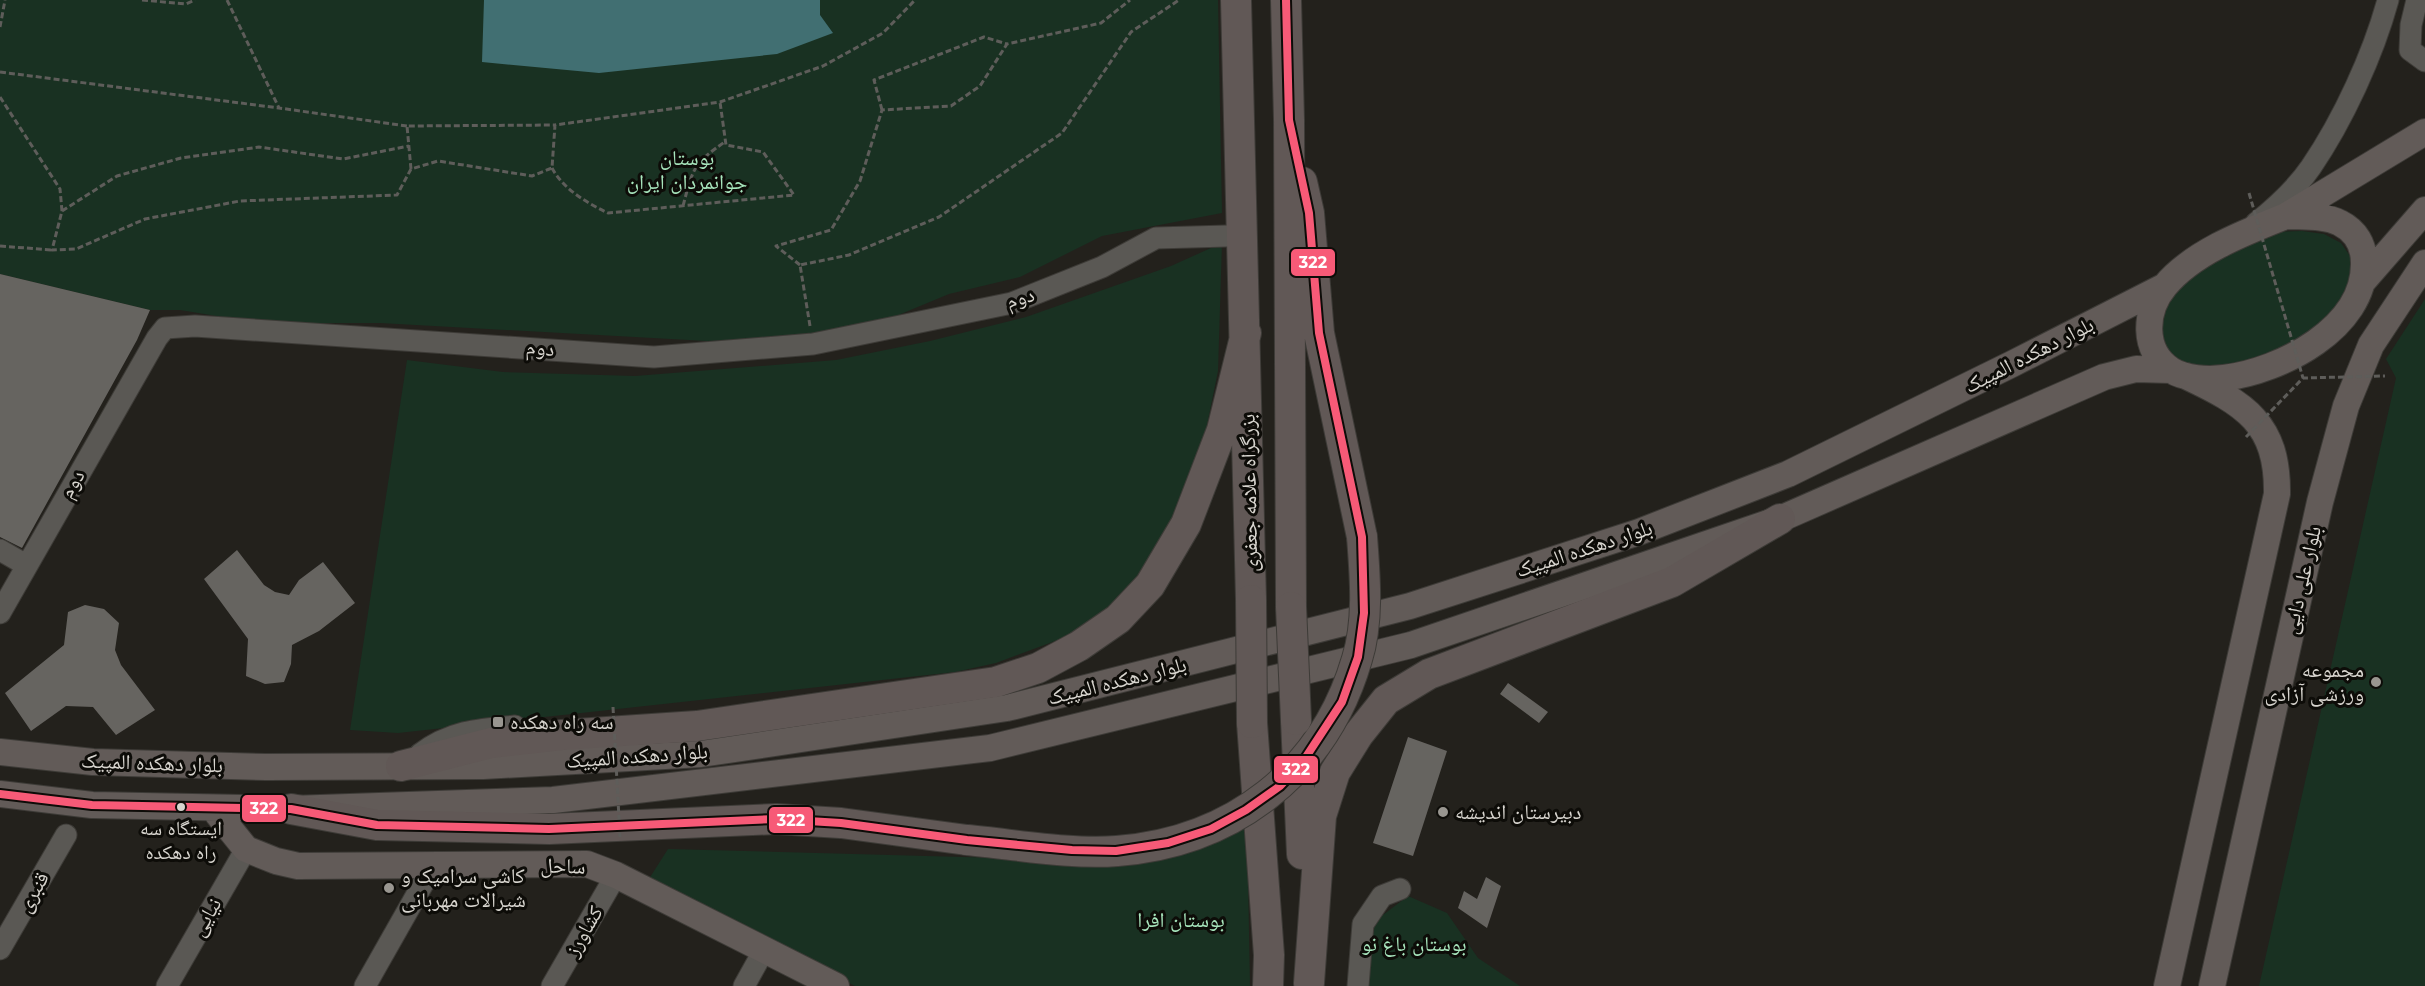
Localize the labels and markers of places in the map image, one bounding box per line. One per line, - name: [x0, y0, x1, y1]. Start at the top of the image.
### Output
- place label: مجموعه ورزشی آزادی: [2264, 657, 2364, 707]
- marker: مجموعه ورزشی آزادی: [2369, 675, 2383, 689]
- place label: سه راه دهکده: [510, 709, 614, 734]
- marker: سه راه دهکده: [491, 715, 505, 729]
- place label: دبیرستان اندیشه: [1455, 799, 1581, 824]
- marker: ایستگاه سه راه دهکده: [175, 801, 187, 813]
- marker: دبیرستان اندیشه: [1436, 805, 1450, 819]
- place label: ایستگاه سه راه دهکده: [140, 816, 222, 864]
- place label: کاشی سرامیک و شیرالات مهربانی: [401, 863, 526, 913]
- marker: کاشی سرامیک و شیرالات مهربانی: [382, 881, 396, 895]

